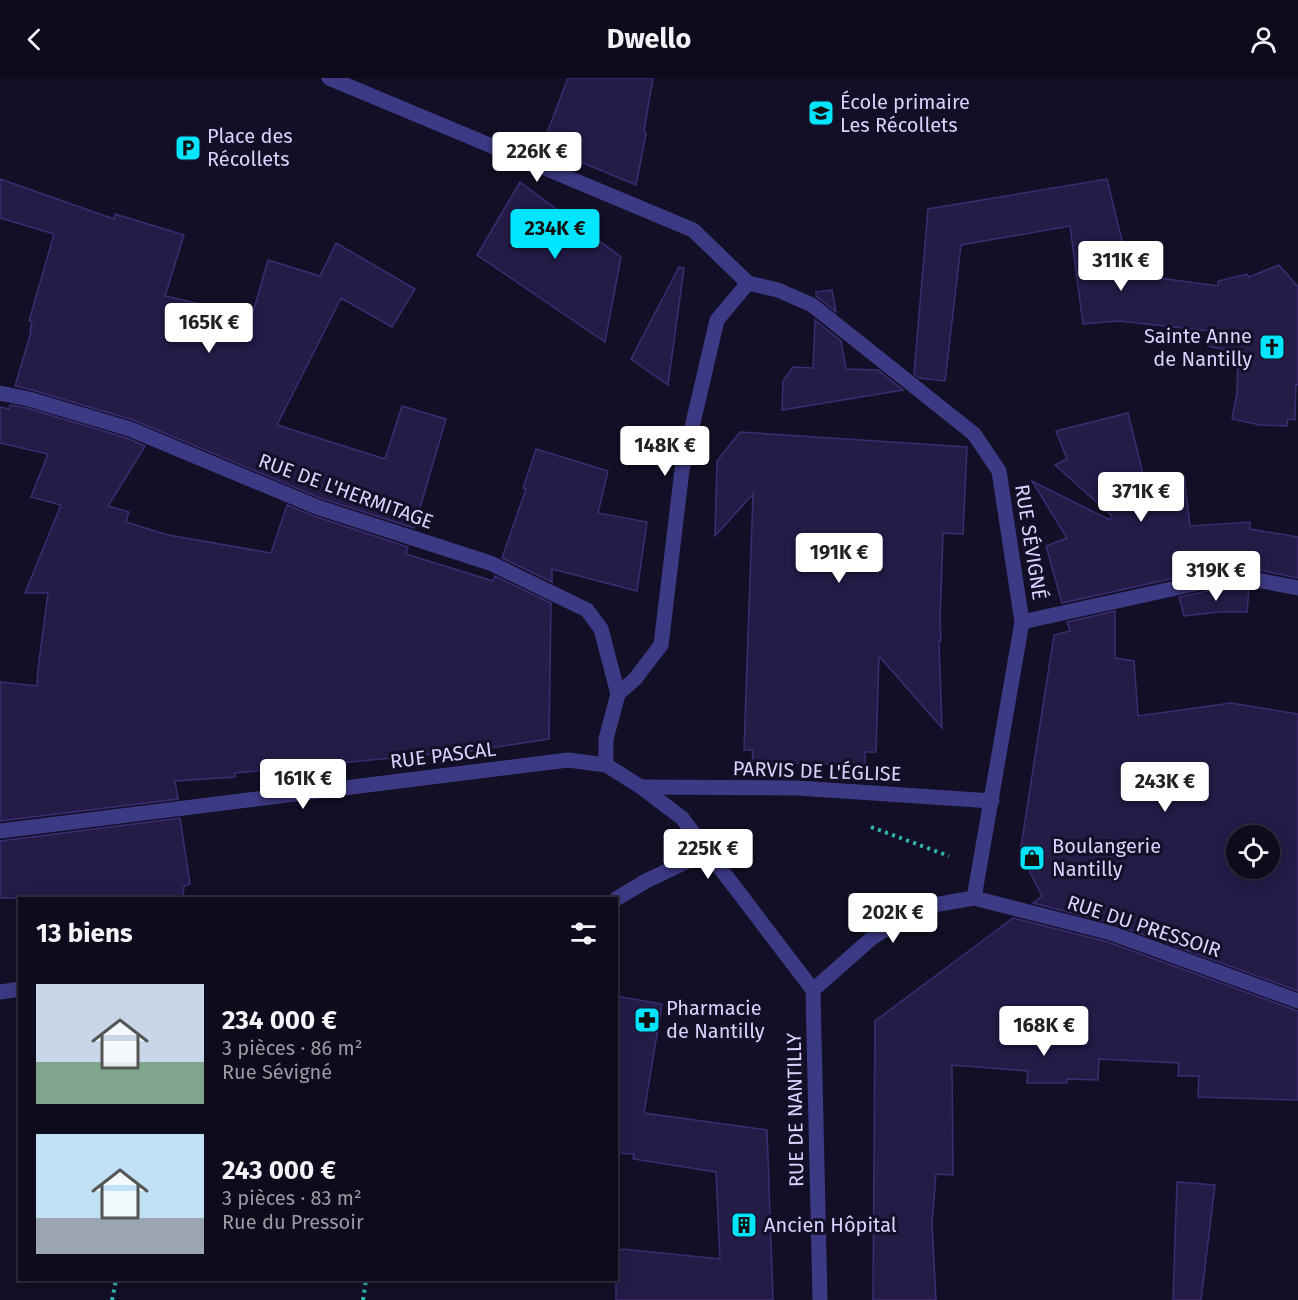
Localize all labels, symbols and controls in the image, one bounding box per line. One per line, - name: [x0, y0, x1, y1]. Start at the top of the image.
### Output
- icon: back: [18, 23, 51, 56]
- text: Dwello: [607, 23, 691, 55]
- icon: person: [1247, 23, 1280, 56]
- place label: École primaire Les Récollets: [840, 90, 970, 137]
- school or university icon: École primaire Les Récollets: [806, 98, 836, 128]
- place label: Place des Récollets: [207, 124, 293, 171]
- pin: 226K €: [488, 132, 586, 183]
- parking icon: Place des Récollets: [173, 133, 203, 163]
- text: 226K €: [506, 139, 568, 163]
- pin: 234K €: [506, 209, 604, 260]
- text: 234K €: [524, 216, 586, 240]
- pin: 311K €: [1072, 241, 1170, 292]
- text: 311K €: [1092, 248, 1150, 272]
- pin: 165K €: [160, 303, 258, 354]
- text: 165K €: [179, 310, 239, 334]
- place label: Sainte Anne de Nantilly: [1144, 324, 1252, 371]
- church icon: Sainte Anne de Nantilly: [1257, 332, 1287, 362]
- pin: 148K €: [616, 426, 714, 477]
- text: 148K €: [634, 433, 696, 457]
- street label: RUE DE L'HERMITAGE: [255, 448, 437, 534]
- pin: 371K €: [1092, 472, 1190, 523]
- text: 371K €: [1112, 479, 1170, 503]
- street label: RUE SÉVIGNÉ: [1010, 482, 1052, 602]
- pin: 191K €: [790, 533, 888, 584]
- text: 191K €: [810, 540, 868, 564]
- pin: 319K €: [1167, 551, 1265, 602]
- text: 319K €: [1186, 558, 1246, 582]
- street label: RUE PASCAL: [389, 737, 497, 773]
- street label: PARVIS DE L'ÉGLISE: [732, 756, 902, 786]
- pin: 161K €: [254, 759, 352, 810]
- pin: 243K €: [1116, 762, 1214, 813]
- text: 161K €: [274, 766, 332, 790]
- text: 243K €: [1135, 769, 1195, 793]
- map controls: [1226, 825, 1280, 879]
- button: locate: [1226, 825, 1280, 879]
- pin: 225K €: [659, 829, 757, 880]
- place label: Boulangerie Nantilly: [1052, 834, 1161, 881]
- text: 225K €: [678, 836, 738, 860]
- shop icon: Boulangerie Nantilly: [1017, 843, 1047, 873]
- street label: RUE DU PRESSOIR: [1064, 890, 1224, 962]
- pin: 202K €: [844, 893, 942, 944]
- text: 202K €: [862, 900, 924, 924]
- icon: filters: [567, 917, 600, 950]
- text: 13 biens: [36, 918, 133, 949]
- place label: Pharmacie de Nantilly: [666, 996, 765, 1043]
- text: 234 000 €: [222, 1005, 337, 1036]
- pharmacy icon: Pharmacie de Nantilly: [632, 1005, 662, 1035]
- pin: 168K €: [995, 1006, 1093, 1057]
- icon: home: [84, 1008, 156, 1080]
- text: 168K €: [1013, 1013, 1075, 1037]
- street label: RUE DE NANTILLY: [782, 1033, 808, 1187]
- text: 3 pièces · 86 m²: [222, 1036, 363, 1060]
- text: Rue Sévigné: [222, 1060, 332, 1084]
- text: 243 000 €: [222, 1155, 336, 1186]
- icon: home: [84, 1158, 156, 1230]
- text: 3 pièces · 83 m²: [222, 1186, 362, 1210]
- text: Rue du Pressoir: [222, 1210, 364, 1234]
- building icon: Ancien Hôpital: [729, 1210, 759, 1240]
- place label: Ancien Hôpital: [764, 1213, 897, 1237]

